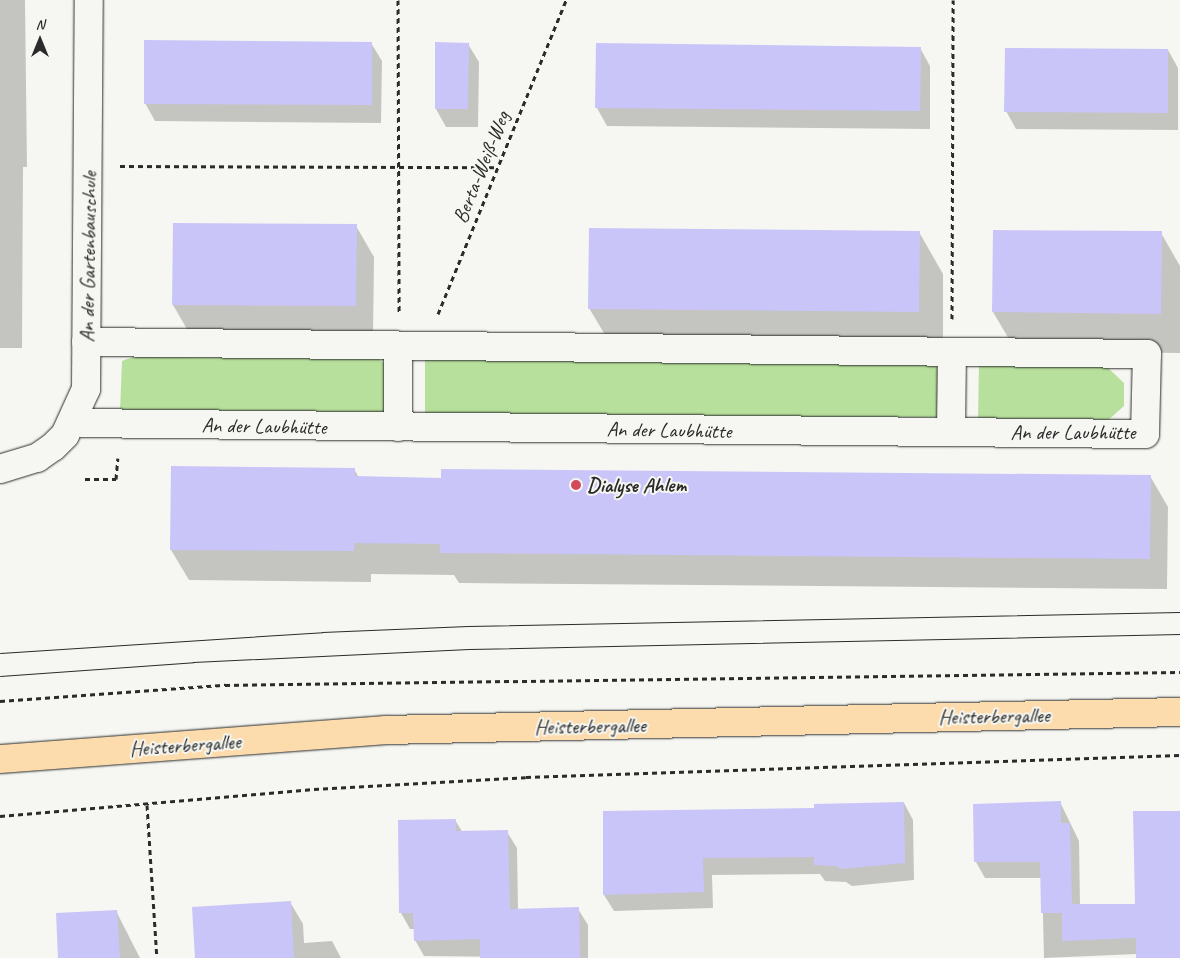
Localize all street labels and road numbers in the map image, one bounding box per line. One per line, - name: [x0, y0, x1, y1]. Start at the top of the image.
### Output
- street label: Berta-Weiß-Weg: [447, 107, 515, 227]
- street label: An der Gartenbauschule: [74, 171, 102, 343]
- street label: An der Laubhütte: [201, 412, 327, 440]
- street label: An der Laubhütte: [606, 416, 732, 444]
- street label: An der Laubhütte: [1010, 419, 1136, 445]
- street label: Heisterbergallee: [938, 702, 1050, 730]
- street label: Heisterbergallee: [534, 712, 646, 740]
- street label: Heisterbergallee: [129, 729, 241, 761]

